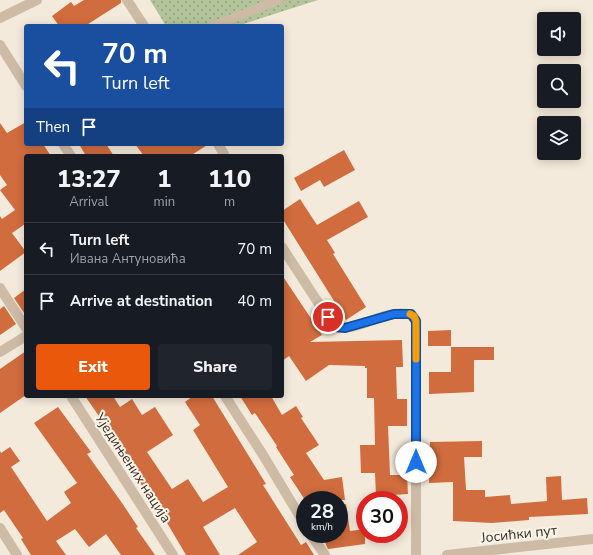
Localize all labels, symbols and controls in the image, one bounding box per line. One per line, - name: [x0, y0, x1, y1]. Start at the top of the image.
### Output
- map controls: [537, 12, 581, 160]
- button: sound: [537, 12, 581, 56]
- text: 70 m: [102, 35, 168, 73]
- icon: left: [36, 40, 88, 92]
- button: search: [537, 64, 581, 108]
- text: Turn left: [102, 71, 170, 95]
- icon: arrive: [78, 116, 100, 138]
- button: layers: [537, 116, 581, 160]
- text: Then: [36, 117, 70, 137]
- text: 13:27: [57, 163, 121, 195]
- text: 1: [157, 163, 172, 195]
- text: 110: [208, 163, 251, 195]
- text: Arrival: [69, 193, 108, 211]
- text: min: [154, 193, 175, 211]
- text: m: [224, 193, 235, 211]
- text: Turn left: [70, 230, 129, 250]
- icon: left: [36, 238, 58, 260]
- text: 70 m: [237, 239, 272, 259]
- text: Ивана Антуновића: [70, 250, 186, 268]
- icon: arrive: [36, 290, 58, 312]
- text: Arrive at destination: [70, 291, 213, 311]
- text: 40 m: [237, 291, 272, 311]
- pin: [311, 300, 345, 334]
- icon: arrive: [317, 306, 339, 328]
- button: Exit: [36, 344, 150, 390]
- button: Share: [158, 344, 272, 390]
- street label: Уједињених нација: [90, 409, 176, 527]
- position arrow: [395, 441, 437, 483]
- speed limit sign: 30: [356, 491, 408, 543]
- text: 28: [310, 498, 334, 525]
- text: km/h: [311, 520, 333, 534]
- street label: Јосићки пут: [479, 520, 559, 548]

